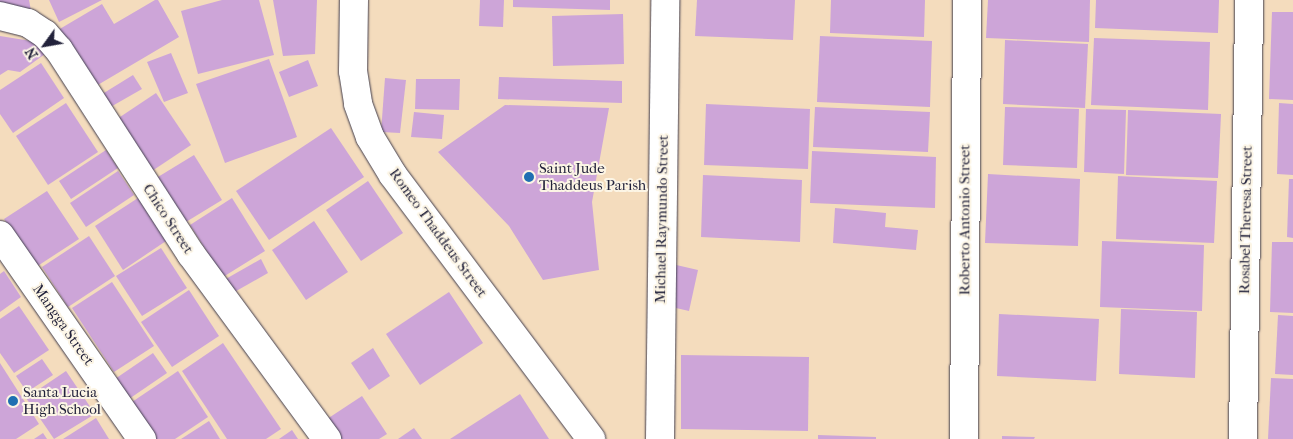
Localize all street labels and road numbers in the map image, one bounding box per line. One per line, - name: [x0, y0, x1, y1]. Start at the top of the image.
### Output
- street label: Michael Raymundo Street: [652, 135, 672, 303]
- street label: Roberto Antonio Street: [956, 145, 974, 295]
- street label: Rosabel Theresa Street: [1236, 146, 1256, 294]
- street label: Romeo Thaddeus Street: [385, 165, 491, 301]
- street label: Chico Street: [139, 181, 197, 257]
- street label: Mangga Street: [28, 281, 98, 369]

